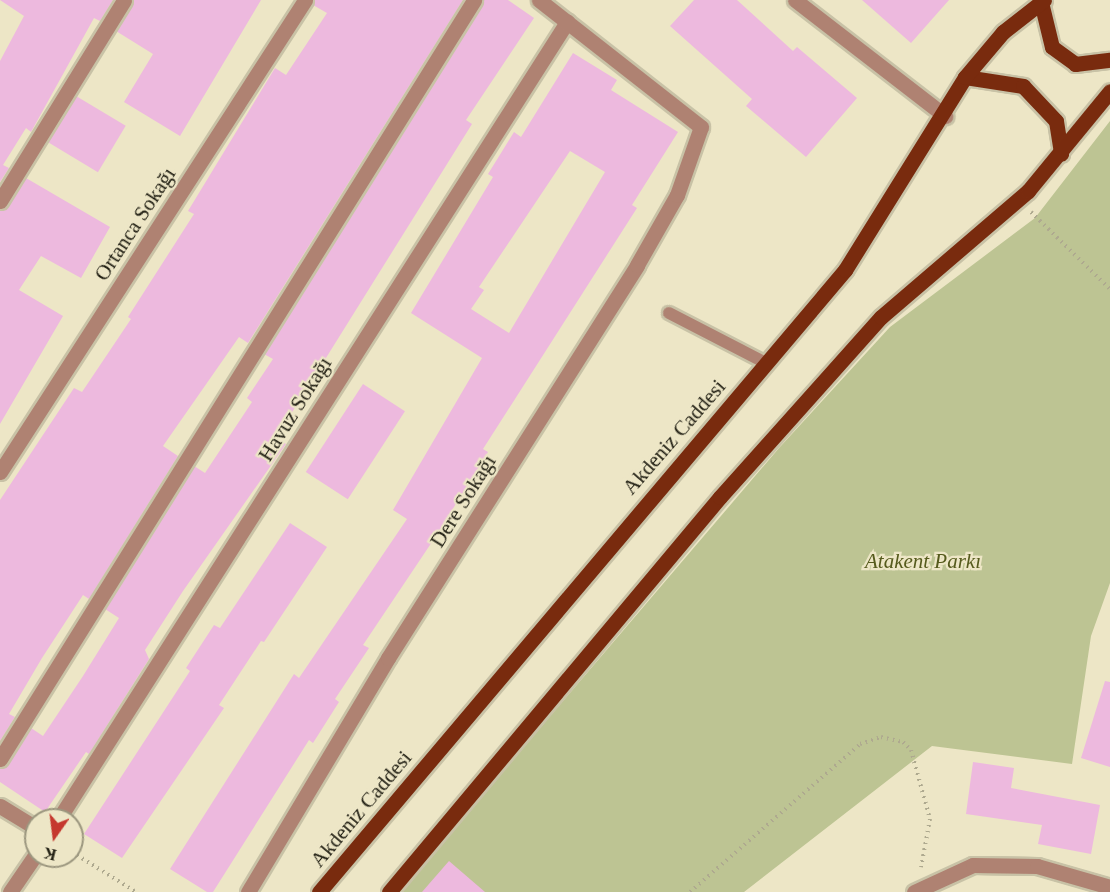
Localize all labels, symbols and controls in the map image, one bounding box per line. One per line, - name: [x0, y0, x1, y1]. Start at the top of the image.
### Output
- street label: Ortanca Sokağı: [89, 163, 181, 285]
- street label: Havuz Sokağı: [253, 352, 337, 466]
- street label: Akdeniz Caddesi: [617, 374, 731, 500]
- street label: Dere Sokağı: [425, 450, 501, 552]
- park label: Atakent Parkı: [865, 548, 981, 574]
- street label: Akdeniz Caddesi: [305, 746, 417, 872]
- north arrow: [24, 808, 84, 868]
- text: K: [42, 844, 58, 864]

